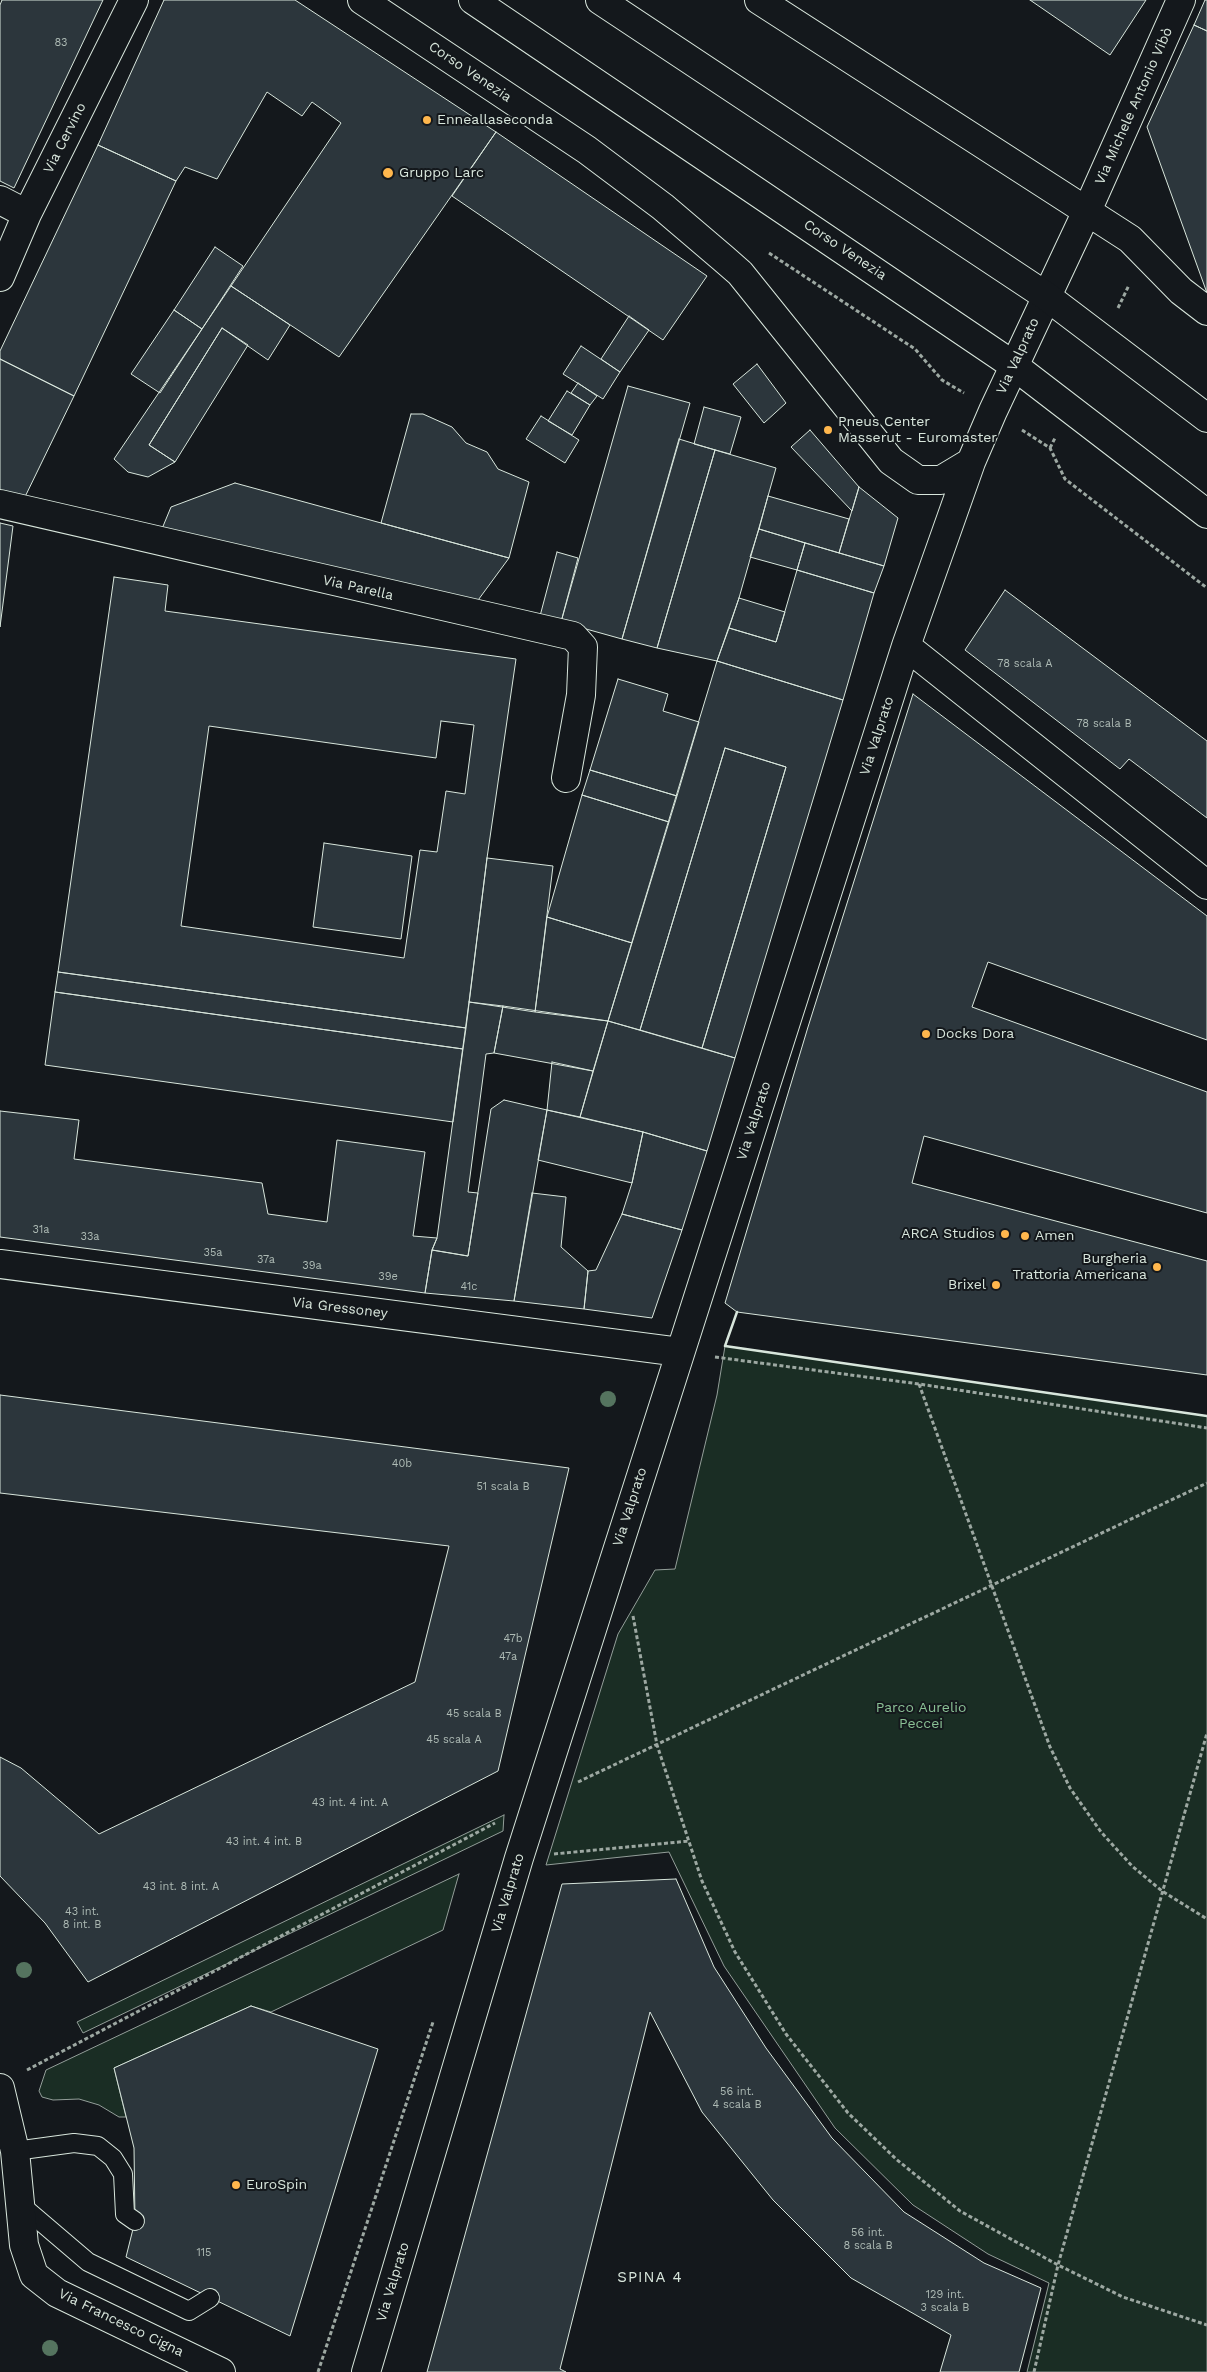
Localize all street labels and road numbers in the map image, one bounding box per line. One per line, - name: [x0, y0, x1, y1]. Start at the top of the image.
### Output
- street label: Via Michele Antonio Vibò: [1092, 25, 1176, 187]
- street label: Corso Venezia: [425, 38, 515, 106]
- street label: Via Cervino: [40, 100, 90, 176]
- street label: Corso Venezia: [800, 216, 890, 284]
- street label: Via Valprato: [993, 315, 1043, 397]
- street label: Via Parella: [321, 572, 395, 604]
- street label: Via Valprato: [856, 694, 898, 778]
- street label: Via Valprato: [733, 1079, 775, 1163]
- street label: Via Gressoney: [291, 1294, 389, 1322]
- street label: Via Valprato: [609, 1465, 651, 1549]
- street label: Via Valprato: [488, 1851, 528, 1935]
- street label: Via Valprato: [373, 2240, 413, 2324]
- street label: Via Francesco Cigna: [56, 2285, 186, 2361]

